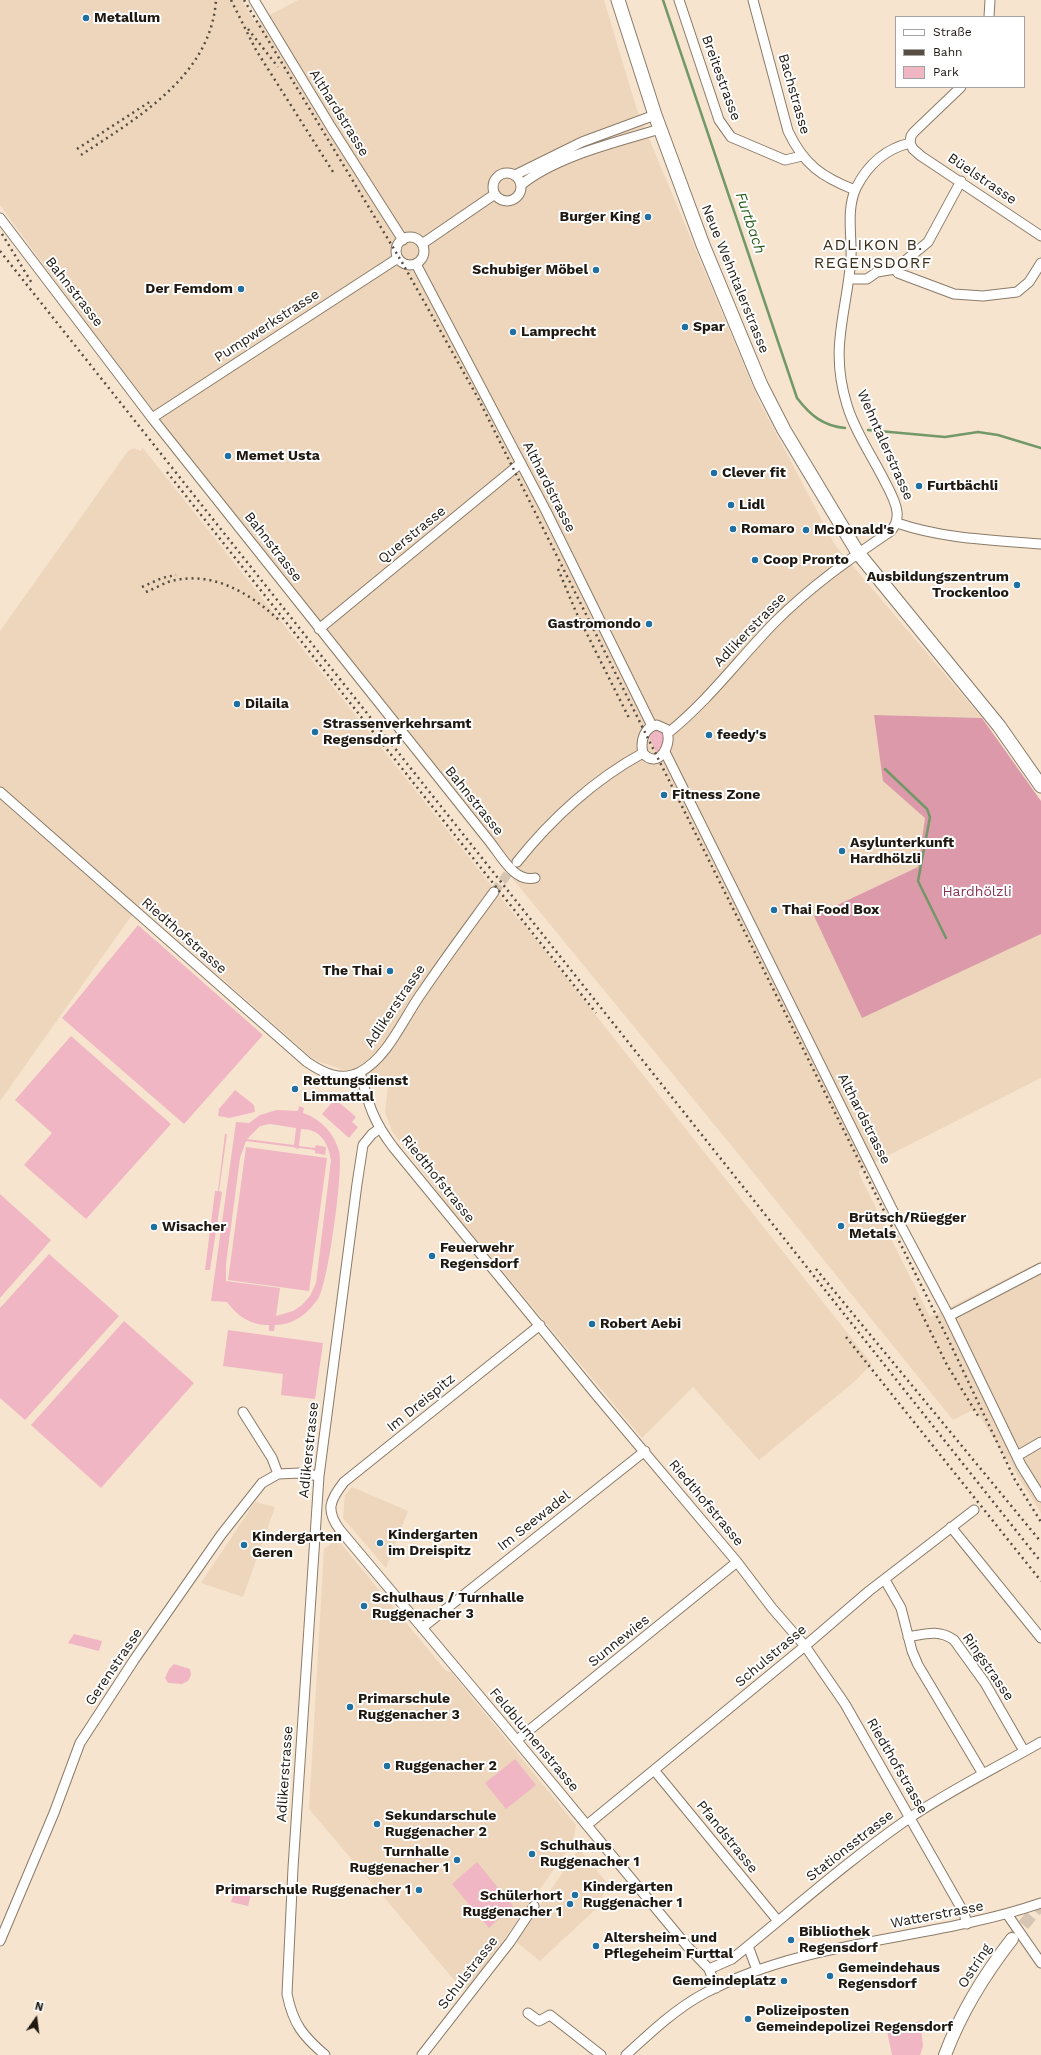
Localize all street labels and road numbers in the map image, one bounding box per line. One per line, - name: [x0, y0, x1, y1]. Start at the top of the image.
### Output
- street label: Breitestrasse: [698, 33, 744, 123]
- street label: Bachstrasse: [774, 52, 814, 136]
- street label: Althardstrasse: [306, 66, 372, 160]
- street label: Büelstrasse: [944, 150, 1020, 208]
- street label: Neue Wehntalerstrasse: [697, 202, 773, 356]
- street label: Bahnstrasse: [42, 254, 106, 330]
- street label: Pumpwerkstrasse: [211, 286, 323, 366]
- street label: Wehntalerstrasse: [853, 387, 917, 503]
- street label: Althardstrasse: [519, 439, 579, 535]
- street label: Querstrasse: [375, 503, 449, 567]
- street label: Bahnstrasse: [241, 509, 305, 585]
- street label: Adlikerstrasse: [710, 589, 790, 671]
- street label: Bahnstrasse: [441, 763, 507, 839]
- street label: Riedthofstrasse: [138, 894, 230, 978]
- street label: Adlikerstrasse: [361, 961, 429, 1051]
- street label: Althardstrasse: [834, 1071, 894, 1167]
- street label: Riedthofstrasse: [398, 1132, 478, 1226]
- street label: Im Dreispitz: [384, 1370, 458, 1436]
- street label: Adlikerstrasse: [296, 1401, 322, 1499]
- street label: Riedthofstrasse: [665, 1456, 747, 1550]
- street label: Im Seewadel: [494, 1487, 574, 1555]
- street label: Sunnewies: [585, 1611, 653, 1671]
- street label: Schulstrasse: [732, 1621, 810, 1691]
- street label: Gerenstrasse: [82, 1625, 146, 1709]
- street label: Ringstrasse: [959, 1630, 1017, 1704]
- street label: Feldblumenstrasse: [486, 1685, 582, 1795]
- street label: Riedthofstrasse: [863, 1715, 931, 1817]
- street label: Adlikerstrasse: [273, 1725, 297, 1823]
- street label: Pfandstrasse: [693, 1797, 761, 1877]
- street label: Stationsstrasse: [803, 1807, 897, 1885]
- street label: Watterstrasse: [889, 1898, 985, 1932]
- street label: Schulstrasse: [434, 1933, 502, 2013]
- street label: Ostring: [955, 1941, 995, 1991]

